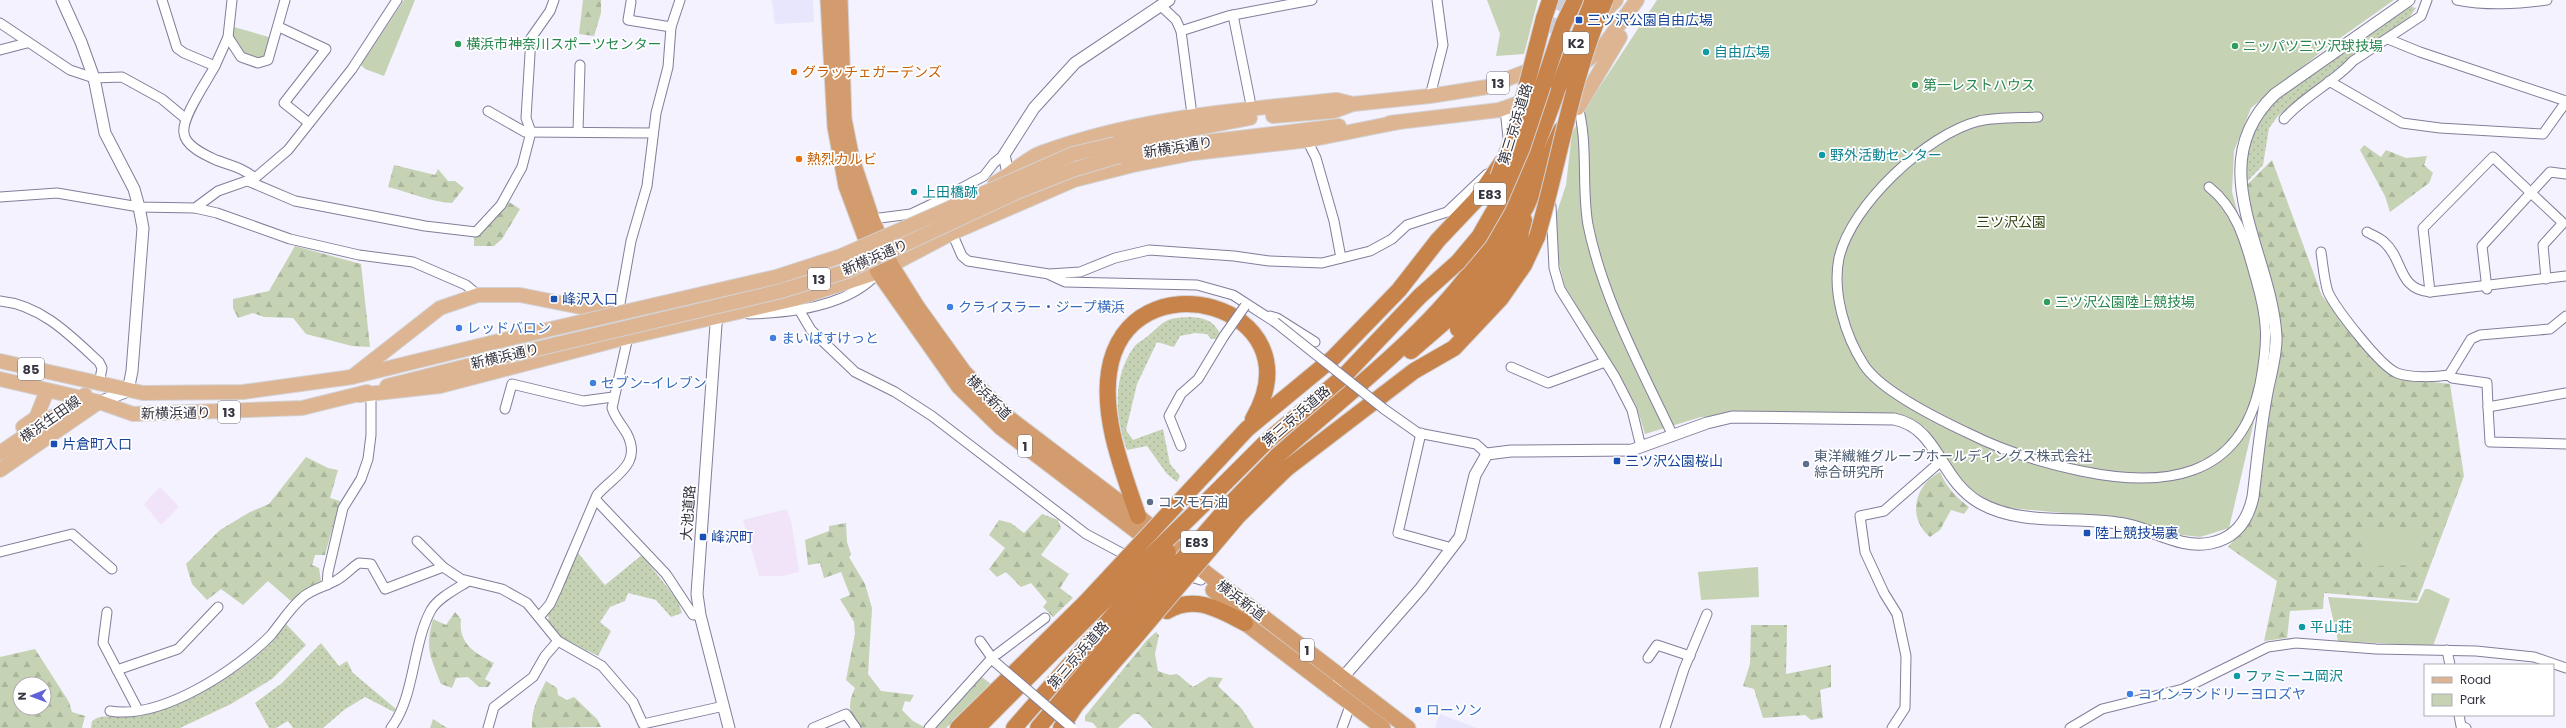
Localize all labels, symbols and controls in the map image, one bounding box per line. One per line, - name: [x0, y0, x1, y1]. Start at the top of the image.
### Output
- place label: 三ツ沢公園自由広場: [1587, 10, 1713, 30]
- marker: 三ツ沢公園自由広場: [1574, 15, 1584, 25]
- road number: K2: [1563, 32, 1589, 54]
- place label: 横浜市神奈川スポーツセンター: [466, 34, 662, 54]
- place label: ニッパツ三ツ沢球技場: [2243, 36, 2383, 56]
- marker: 横浜市神奈川スポーツセンター: [453, 39, 463, 49]
- marker: ニッパツ三ツ沢球技場: [2230, 41, 2240, 51]
- place label: 自由広場: [1714, 42, 1770, 62]
- marker: 自由広場: [1701, 47, 1711, 57]
- place label: グラッチェガーデンズ: [802, 62, 942, 82]
- marker: グラッチェガーデンズ: [789, 67, 799, 77]
- road number: 13: [1487, 72, 1509, 94]
- place label: 第一レストハウス: [1923, 75, 2035, 95]
- marker: 第一レストハウス: [1910, 80, 1920, 90]
- street label: 第三京浜道路: [1493, 81, 1537, 167]
- street label: 新横浜通り: [1142, 132, 1214, 162]
- place label: 野外活動センター: [1830, 145, 1942, 165]
- place label: 熱烈カルビ: [807, 149, 877, 169]
- marker: 野外活動センター: [1817, 150, 1827, 160]
- marker: 熱烈カルビ: [794, 154, 804, 164]
- place label: 上田橋跡: [922, 182, 978, 202]
- road number: E83: [1474, 183, 1506, 205]
- marker: 上田橋跡: [909, 187, 919, 197]
- park label: 三ツ沢公園: [1976, 212, 2046, 232]
- street label: 新横浜通り: [839, 234, 911, 280]
- road number: 13: [808, 268, 830, 290]
- place label: 峰沢入口: [562, 289, 618, 309]
- place label: 三ツ沢公園陸上競技場: [2055, 292, 2195, 312]
- marker: 峰沢入口: [549, 294, 559, 304]
- place label: クライスラー・ジープ横浜: [958, 297, 1125, 317]
- marker: 三ツ沢公園陸上競技場: [2042, 297, 2052, 307]
- marker: クライスラー・ジープ横浜: [945, 302, 955, 312]
- place label: レッドバロン: [467, 318, 551, 338]
- marker: レッドバロン: [454, 323, 464, 333]
- place label: まいばすけっと: [781, 328, 879, 348]
- marker: まいばすけっと: [768, 333, 778, 343]
- street label: 新横浜通り: [469, 338, 541, 374]
- road number: 85: [18, 358, 44, 380]
- street label: 横浜新道: [962, 370, 1016, 424]
- place label: セブン-イレブン: [601, 373, 707, 393]
- marker: セブン-イレブン: [588, 378, 598, 388]
- street label: 第三京浜道路: [1258, 381, 1334, 451]
- street label: 横浜生田線: [16, 391, 84, 447]
- road number: 13: [218, 401, 240, 423]
- street label: 新横浜通り: [141, 402, 211, 424]
- place label: 片倉町入口: [62, 434, 132, 454]
- road number: 1: [1018, 435, 1032, 457]
- marker: 片倉町入口: [49, 439, 59, 449]
- place label: 東洋繊維グループホールディングス株式会社 綜合研究所: [1814, 446, 2092, 482]
- place label: 三ツ沢公園桜山: [1625, 451, 1723, 471]
- marker: 三ツ沢公園桜山: [1612, 456, 1622, 466]
- marker: 東洋繊維グループホールディングス株式会社 綜合研究所: [1801, 459, 1811, 469]
- street label: 大池道路: [676, 484, 700, 542]
- place label: コスモ石油: [1158, 492, 1228, 512]
- marker: コスモ石油: [1145, 497, 1155, 507]
- place label: 陸上競技場裏: [2095, 523, 2179, 543]
- place label: 峰沢町: [711, 527, 753, 547]
- marker: 陸上競技場裏: [2082, 528, 2092, 538]
- road number: E83: [1181, 531, 1213, 553]
- marker: 峰沢町: [698, 532, 708, 542]
- street label: 横浜新道: [1213, 575, 1269, 625]
- street label: 第三京浜道路: [1043, 617, 1113, 693]
- place label: 平山荘: [2310, 617, 2352, 637]
- marker: 平山荘: [2297, 622, 2307, 632]
- road number: 1: [1300, 639, 1314, 661]
- legend: [2424, 664, 2554, 716]
- place label: ファミーユ岡沢: [2245, 666, 2343, 686]
- marker: ファミーユ岡沢: [2232, 671, 2242, 681]
- text: Road: [2460, 671, 2491, 688]
- north arrow: [12, 676, 52, 716]
- place label: コインランドリーヨロズヤ: [2138, 684, 2306, 704]
- marker: コインランドリーヨロズヤ: [2125, 689, 2135, 699]
- text: Park: [2460, 691, 2487, 708]
- text: N: [14, 692, 30, 700]
- place label: ローソン: [1426, 700, 1482, 720]
- marker: ローソン: [1413, 705, 1423, 715]

